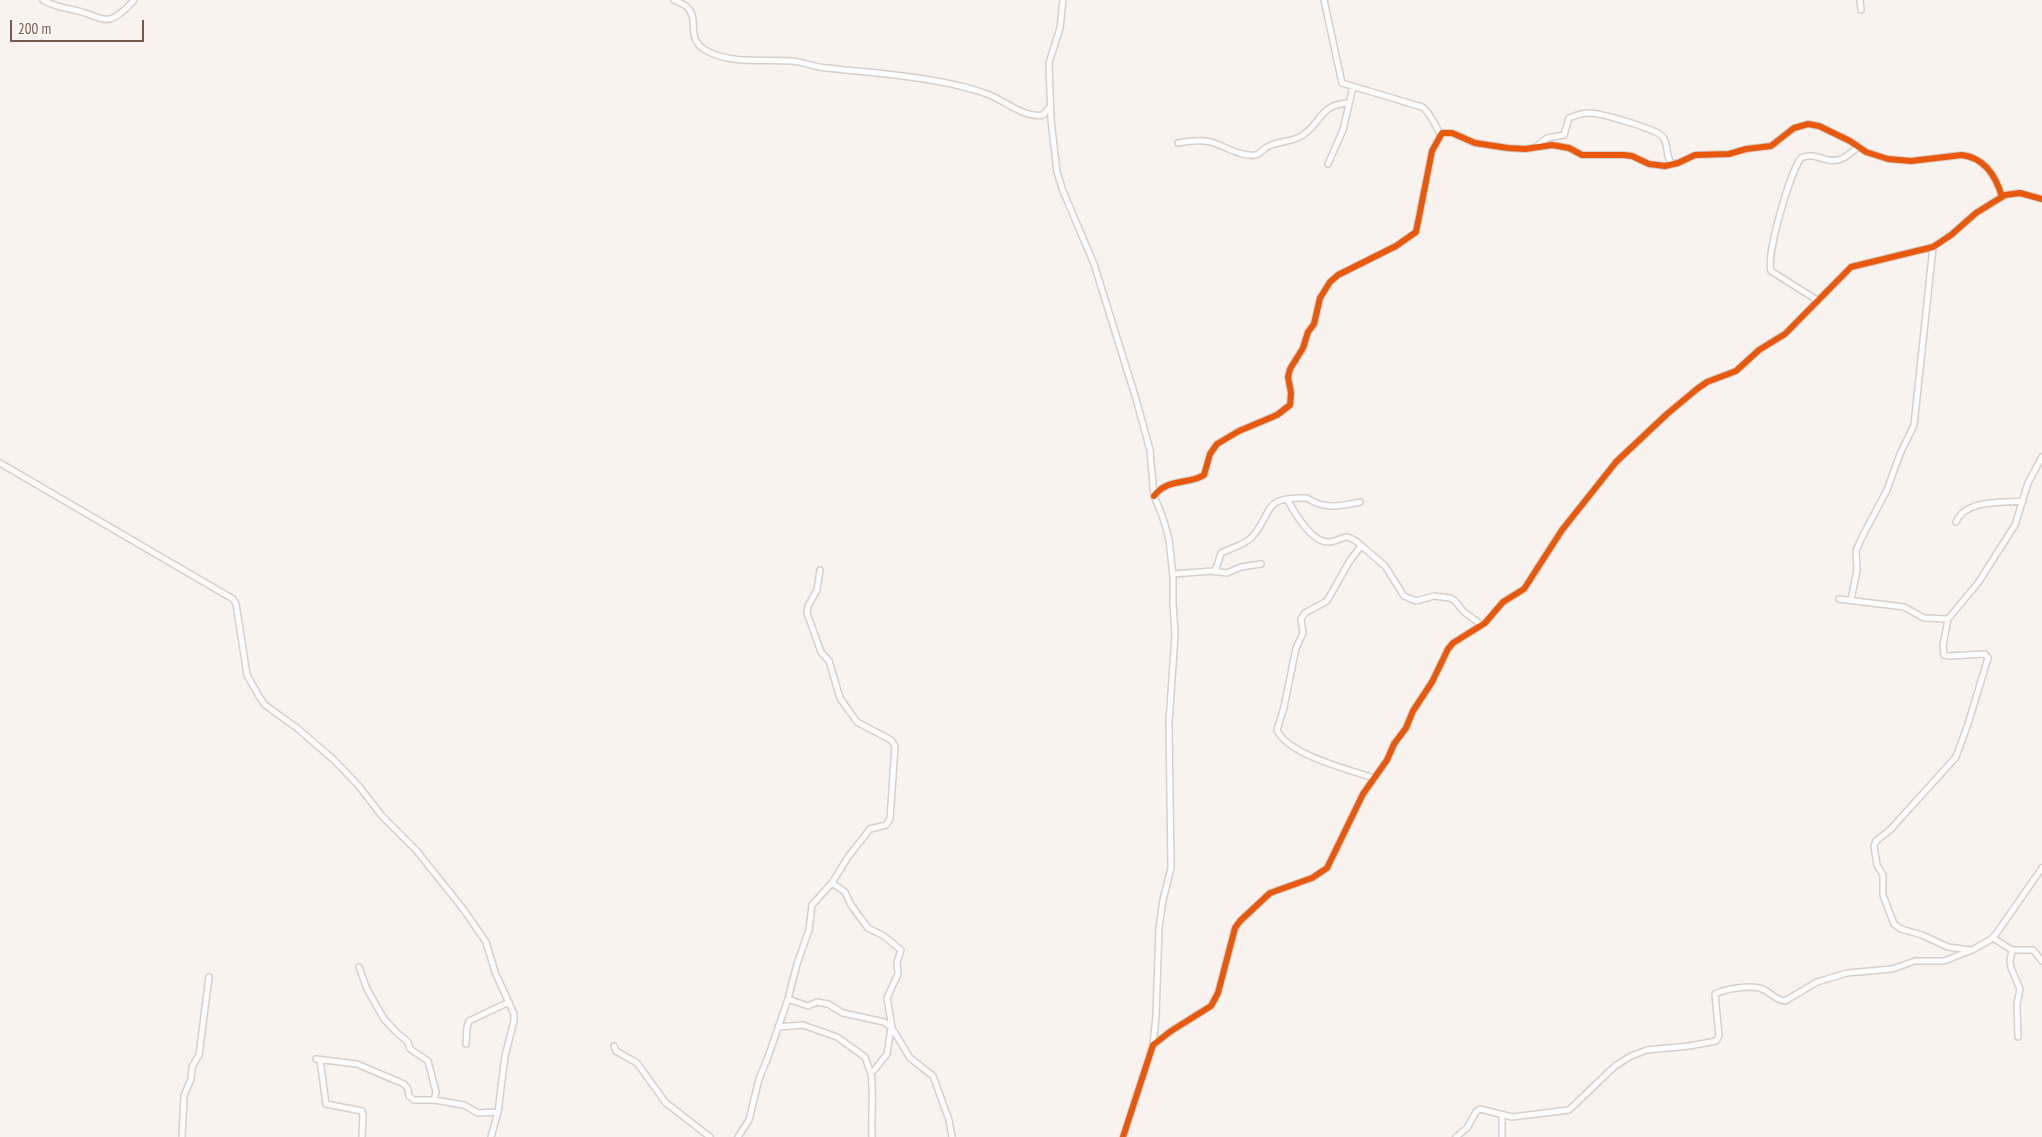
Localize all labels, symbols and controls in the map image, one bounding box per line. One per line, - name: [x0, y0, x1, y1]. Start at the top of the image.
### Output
- scale bar: [12, 10, 146, 42]
- text: 200 m: [18, 19, 51, 38]

